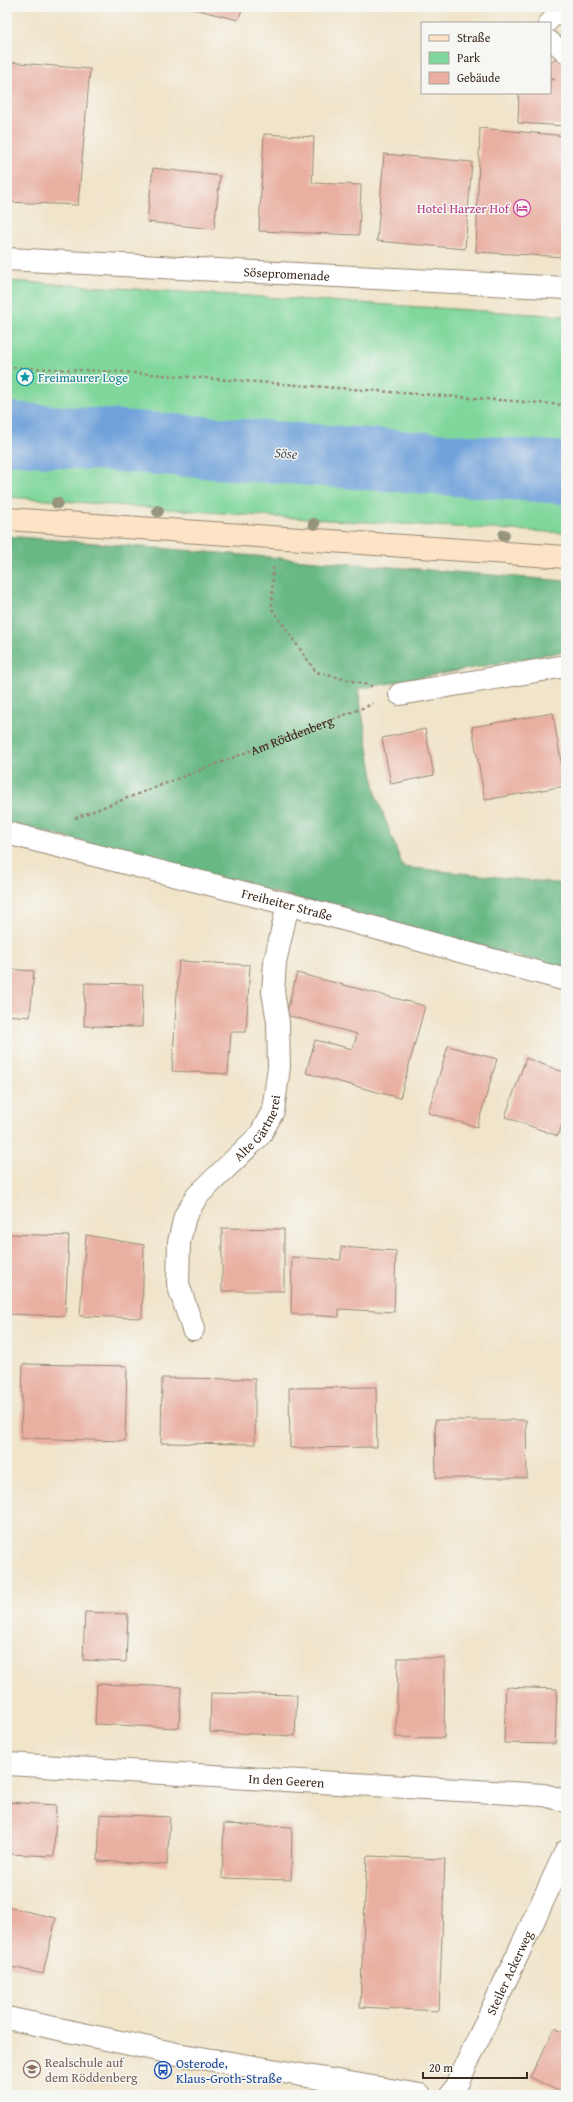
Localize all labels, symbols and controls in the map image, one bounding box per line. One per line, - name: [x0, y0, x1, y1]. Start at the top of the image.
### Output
- legend: [421, 22, 551, 94]
- text: Straße: [457, 29, 491, 46]
- text: Park: [457, 49, 481, 66]
- text: Gebäude: [457, 69, 500, 86]
- hotel icon: Hotel Harzer Hof: [512, 198, 532, 218]
- place label: Hotel Harzer Hof: [417, 199, 511, 218]
- street label: Sösepromenade: [243, 262, 330, 286]
- place icon: Freimaurer Loge: [15, 367, 35, 387]
- place label: Freimaurer Loge: [38, 368, 128, 387]
- water label: Söse: [274, 442, 299, 464]
- street label: Am Röddenberg: [248, 711, 337, 760]
- street label: Freiheiter Straße: [239, 884, 335, 926]
- street label: Alte Gärtnerei: [229, 1093, 285, 1166]
- street label: In den Geeren: [248, 1769, 326, 1792]
- street label: Steiler Ackerweg: [482, 1927, 538, 2018]
- place label: Realschule auf dem Röddenberg: [45, 2053, 138, 2087]
- place label: Osterode, Klaus-Groth-Straße: [176, 2054, 282, 2088]
- scale bar: [423, 2054, 527, 2080]
- school or university icon: Realschule auf dem Röddenberg: [22, 2059, 42, 2079]
- text: 20 m: [429, 2059, 453, 2076]
- bus stop icon: Osterode, Klaus-Groth-Straße: [153, 2060, 173, 2080]

